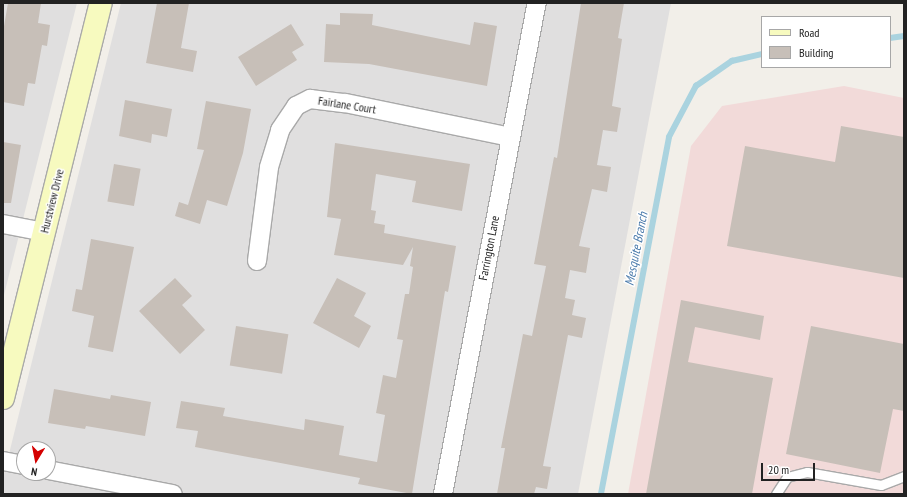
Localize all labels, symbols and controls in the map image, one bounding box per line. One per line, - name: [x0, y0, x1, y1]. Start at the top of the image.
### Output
- legend: [761, 16, 891, 68]
- text: Road: [799, 25, 819, 40]
- text: Building: [799, 45, 834, 60]
- street label: Fairlane Court: [317, 93, 377, 117]
- street label: Hurstview Drive: [37, 167, 67, 235]
- water label: Mesquite Branch: [622, 211, 652, 287]
- street label: Farrington Lane: [476, 215, 502, 281]
- north arrow: [16, 441, 56, 481]
- scale bar: [763, 455, 817, 481]
- text: 20 m: [768, 462, 789, 477]
- text: N: [30, 464, 38, 479]

